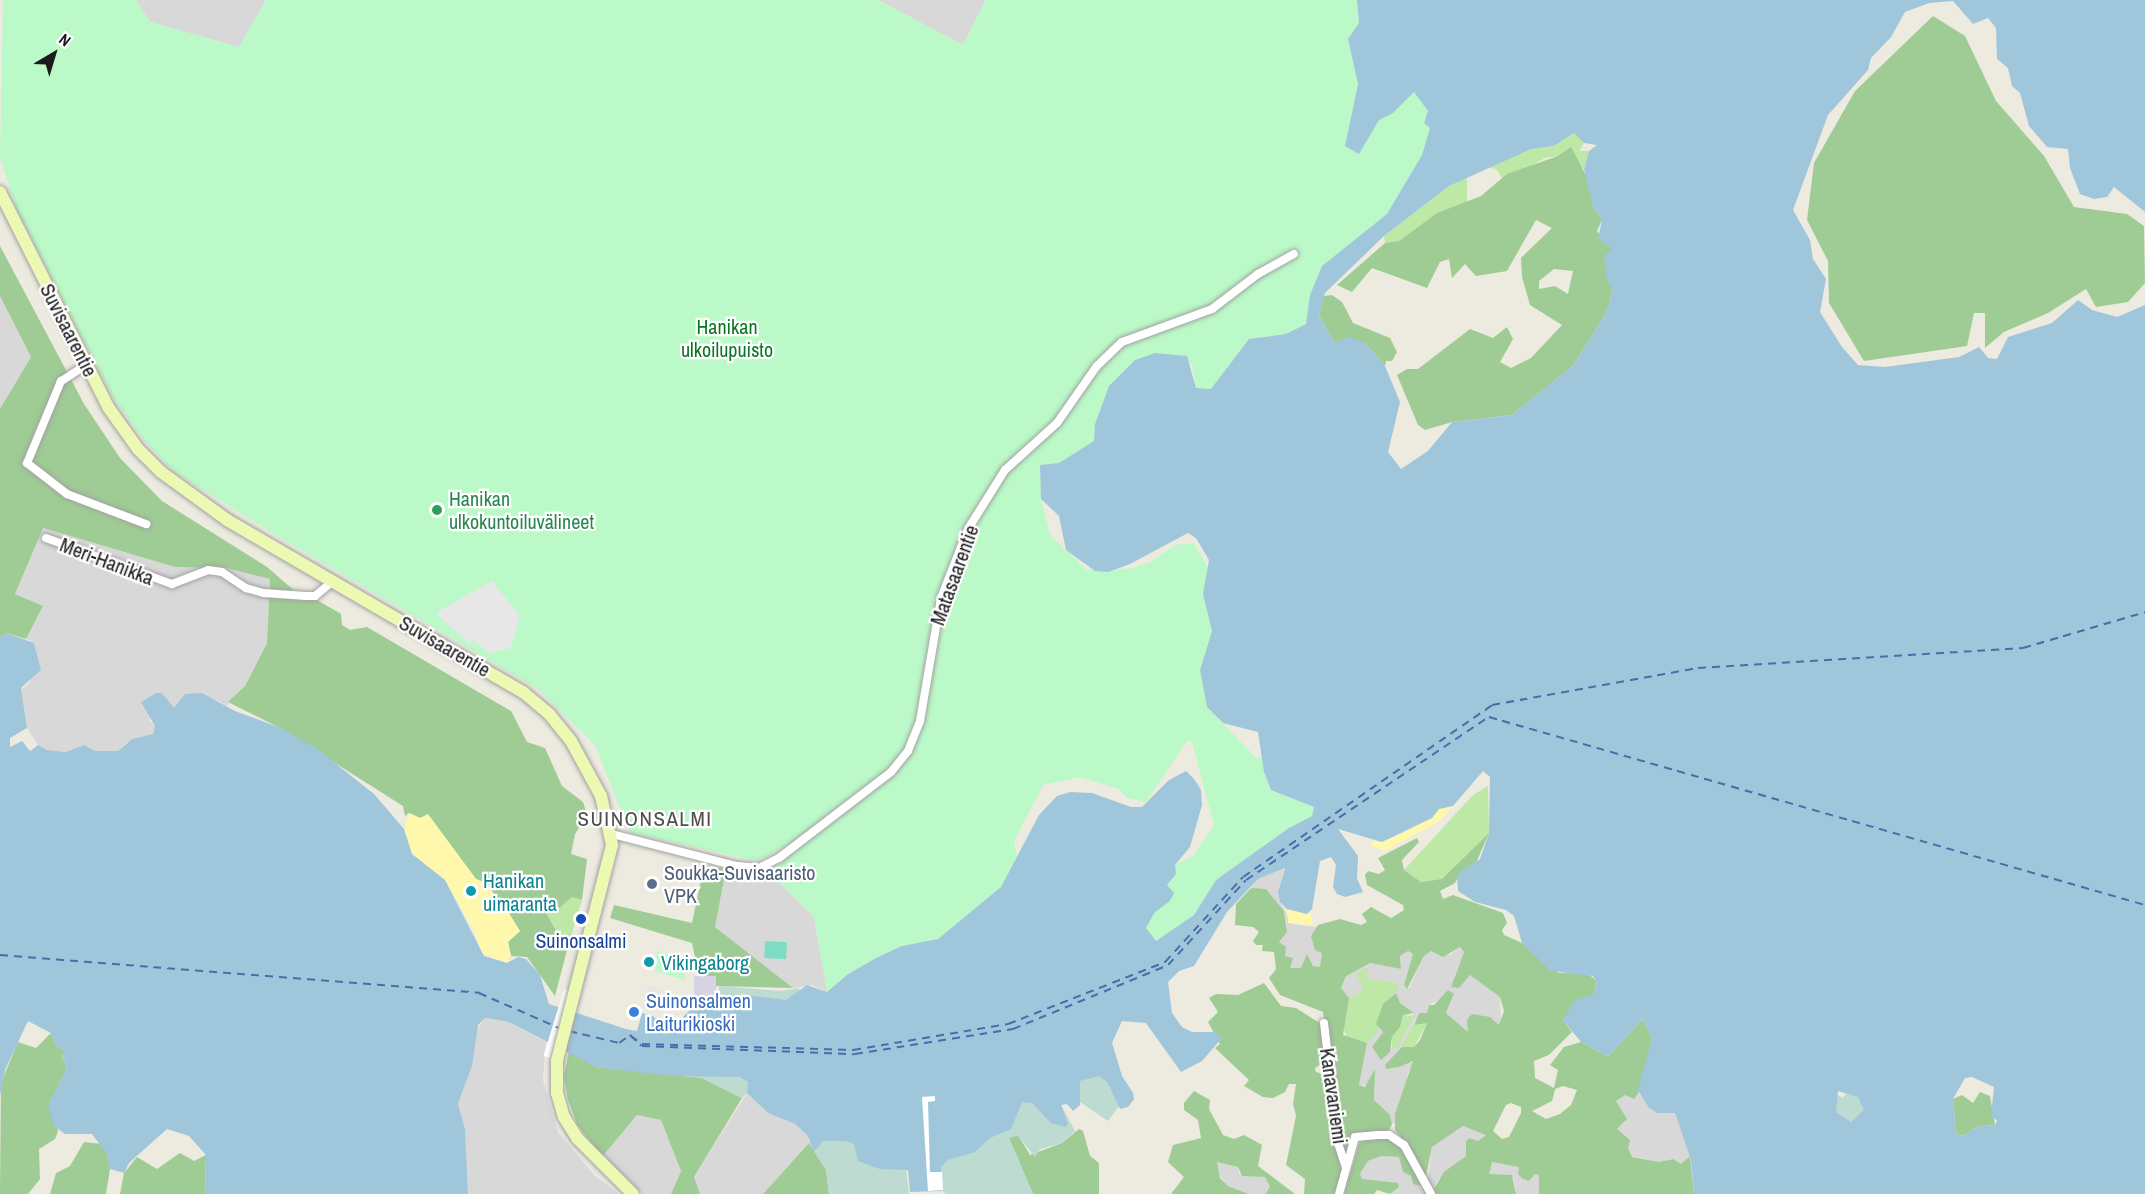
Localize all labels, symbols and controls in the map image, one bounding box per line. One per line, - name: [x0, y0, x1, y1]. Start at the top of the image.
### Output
- north arrow: [24, 24, 84, 84]
- text: N: [55, 28, 76, 51]
- street label: Suvisaarentie: [35, 279, 103, 381]
- park label: Hanikan ulkoilupuisto: [681, 314, 773, 361]
- place label: Hanikan ulkokuntoiluvälineet: [449, 486, 594, 533]
- marker: Hanikan ulkokuntoiluvälineet: [430, 503, 444, 517]
- street label: Matasaarentie: [925, 522, 983, 628]
- street label: Meri-Hanikka: [57, 532, 157, 590]
- street label: Suvisaarentie: [395, 610, 495, 682]
- district label: SUINONSALMI: [577, 806, 713, 832]
- place label: Soukka-Suvisaaristo VPK: [664, 861, 815, 908]
- place label: Hanikan uimaranta: [483, 868, 557, 915]
- marker: Soukka-Suvisaaristo VPK: [645, 877, 659, 891]
- marker: Hanikan uimaranta: [464, 884, 478, 898]
- marker: Suinonsalmi: [574, 912, 588, 926]
- place label: Suinonsalmi: [535, 928, 627, 952]
- place label: Vikingaborg: [661, 950, 749, 974]
- marker: Vikingaborg: [642, 955, 656, 969]
- place label: Suinonsalmen Laiturikioski: [646, 988, 751, 1035]
- marker: Suinonsalmen Laiturikioski: [627, 1005, 641, 1019]
- street label: Kanavaniemi: [1315, 1046, 1353, 1146]

